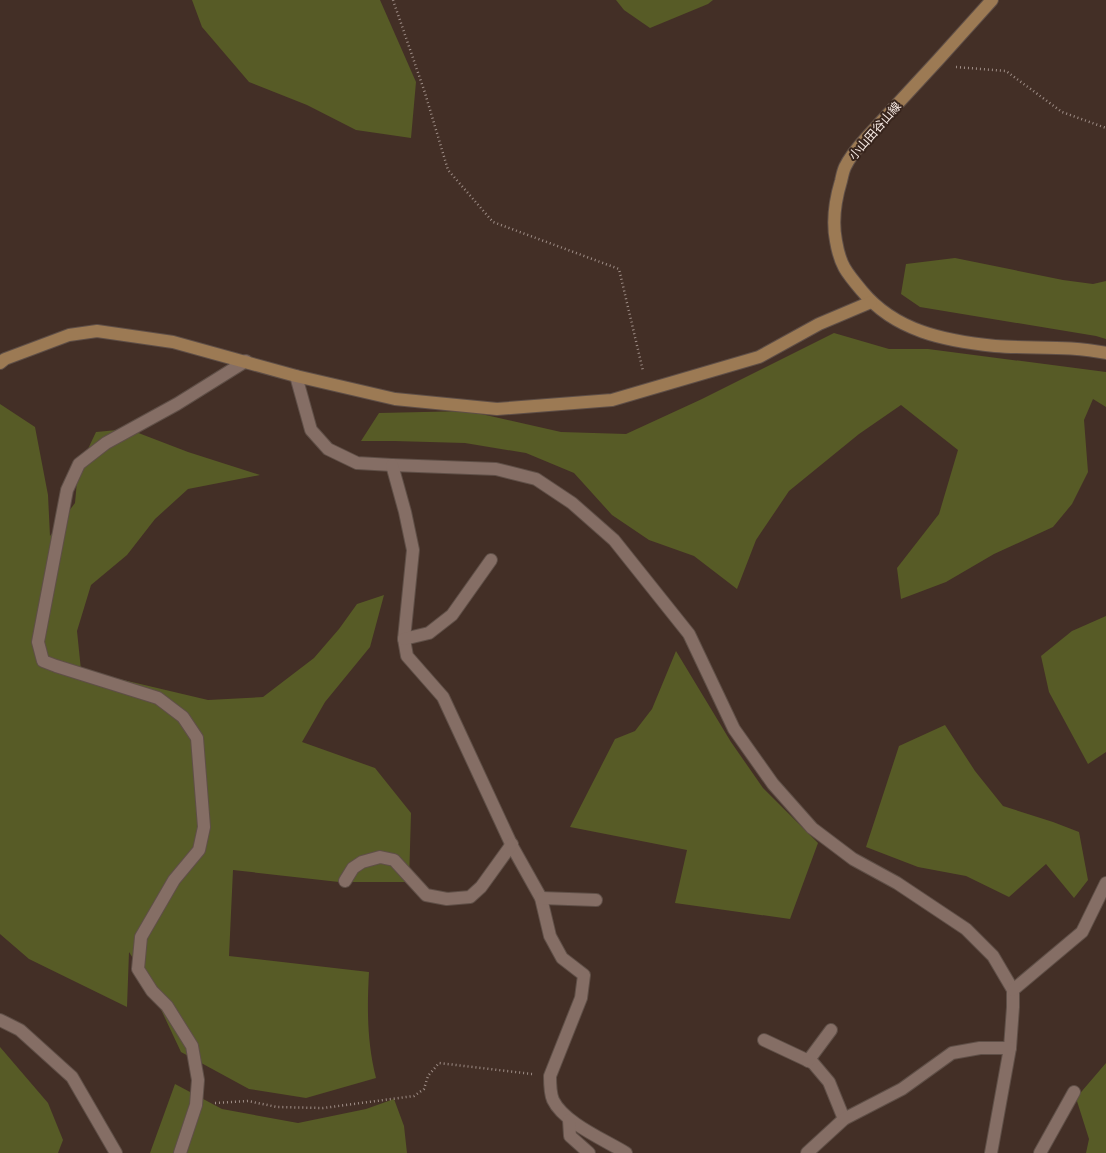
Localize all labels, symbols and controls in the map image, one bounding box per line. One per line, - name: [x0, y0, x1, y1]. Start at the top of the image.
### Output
- street label: 小山田谷山線: [845, 99, 904, 163]

